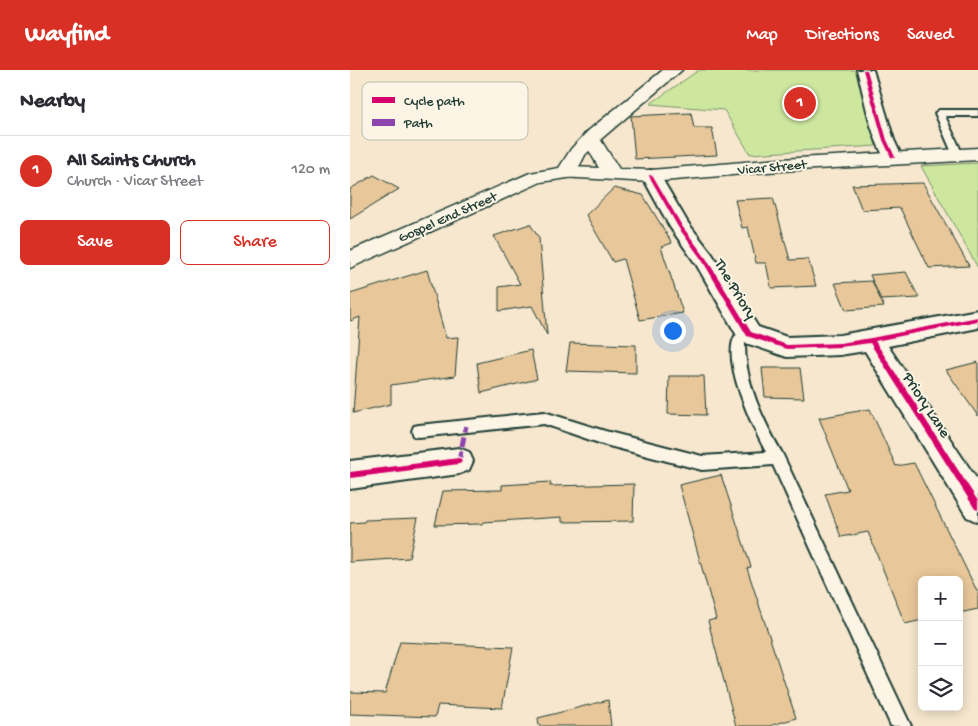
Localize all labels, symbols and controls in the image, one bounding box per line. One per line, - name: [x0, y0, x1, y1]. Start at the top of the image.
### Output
- text: Wayfind: [25, 21, 109, 50]
- text: Map: [746, 25, 778, 46]
- text: Directions: [806, 25, 879, 46]
- text: Saved: [907, 25, 953, 46]
- legend: [362, 82, 528, 140]
- pin: 1: [784, 84, 816, 122]
- text: Nearby: [20, 90, 85, 115]
- text: Cycle path: [404, 94, 465, 111]
- text: Path: [403, 116, 433, 133]
- text: All Saints Church: [67, 150, 196, 173]
- street label: Vicar Street: [736, 157, 809, 180]
- text: 1: [33, 161, 39, 180]
- text: 120 m: [291, 161, 330, 180]
- text: Church · Vicar Street: [67, 173, 203, 192]
- street label: Gospel End Street: [396, 188, 501, 248]
- button: Save: [20, 220, 170, 265]
- button: Share: [180, 220, 330, 265]
- street label: The Priory: [708, 256, 759, 323]
- your location: [660, 318, 686, 344]
- street label: Priory Lane: [896, 369, 954, 443]
- map controls: [918, 576, 963, 711]
- button: +: [918, 576, 963, 621]
- button: −: [918, 621, 963, 666]
- button: layers: [918, 666, 963, 711]

